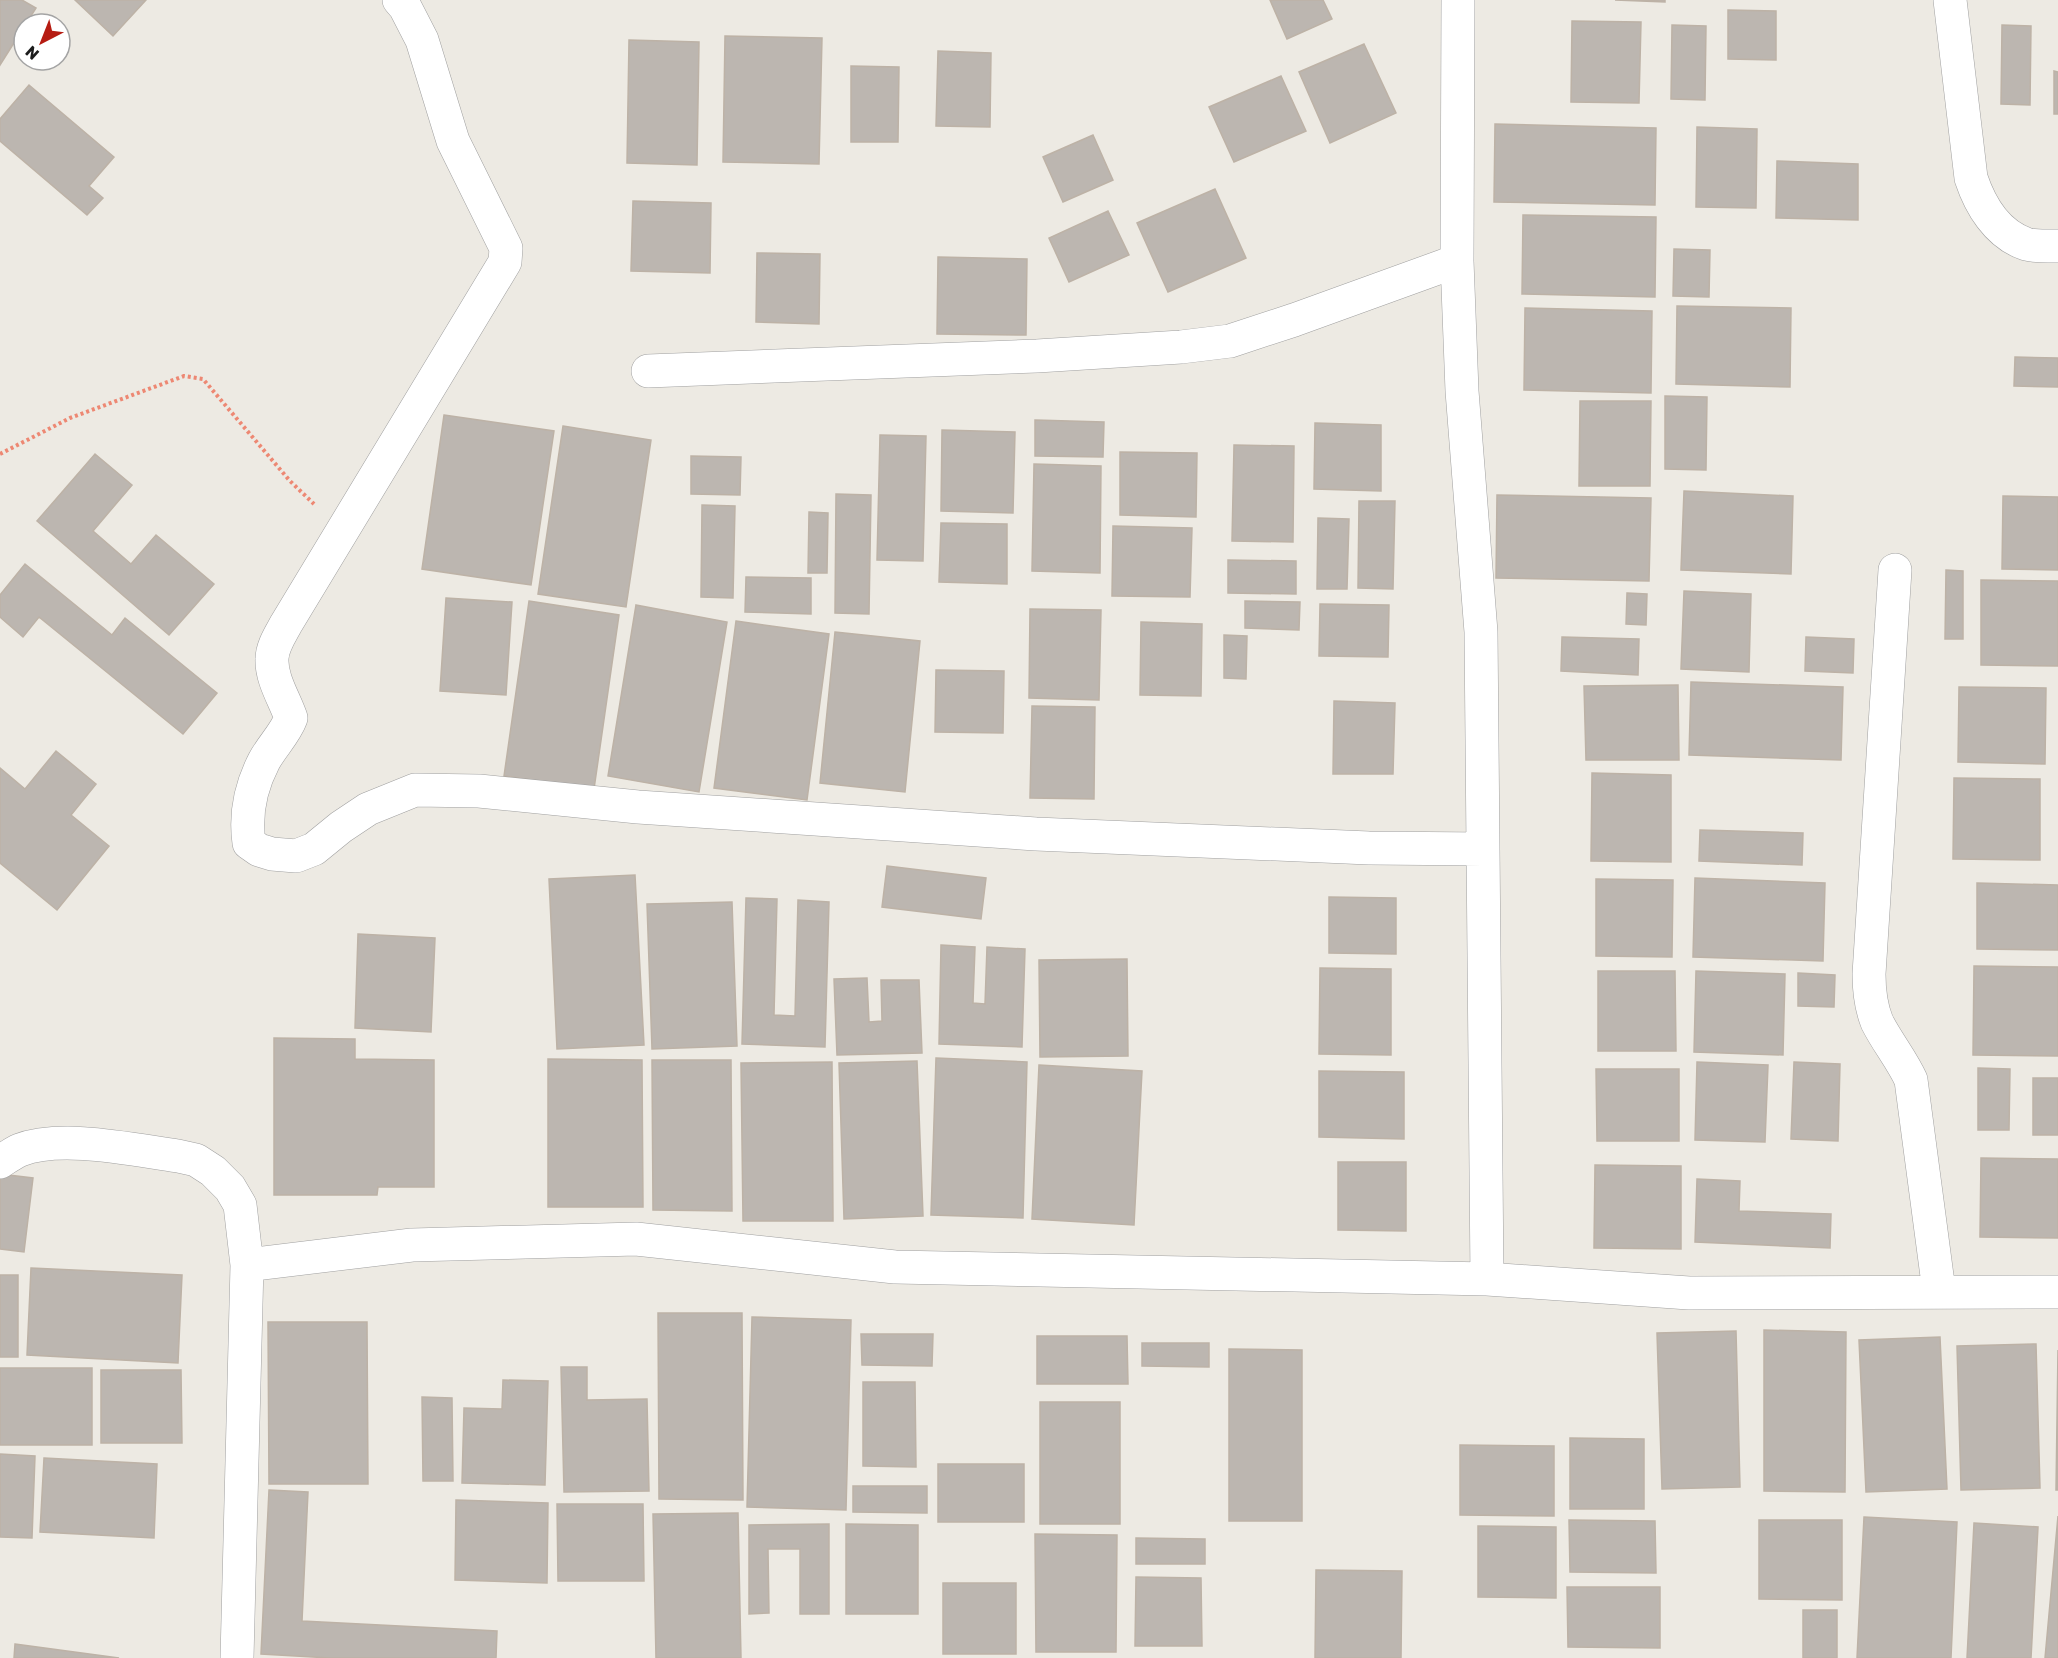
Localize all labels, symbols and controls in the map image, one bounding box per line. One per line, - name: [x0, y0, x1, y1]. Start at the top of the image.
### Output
- north arrow: [12, 12, 72, 72]
- text: N: [22, 42, 43, 64]

